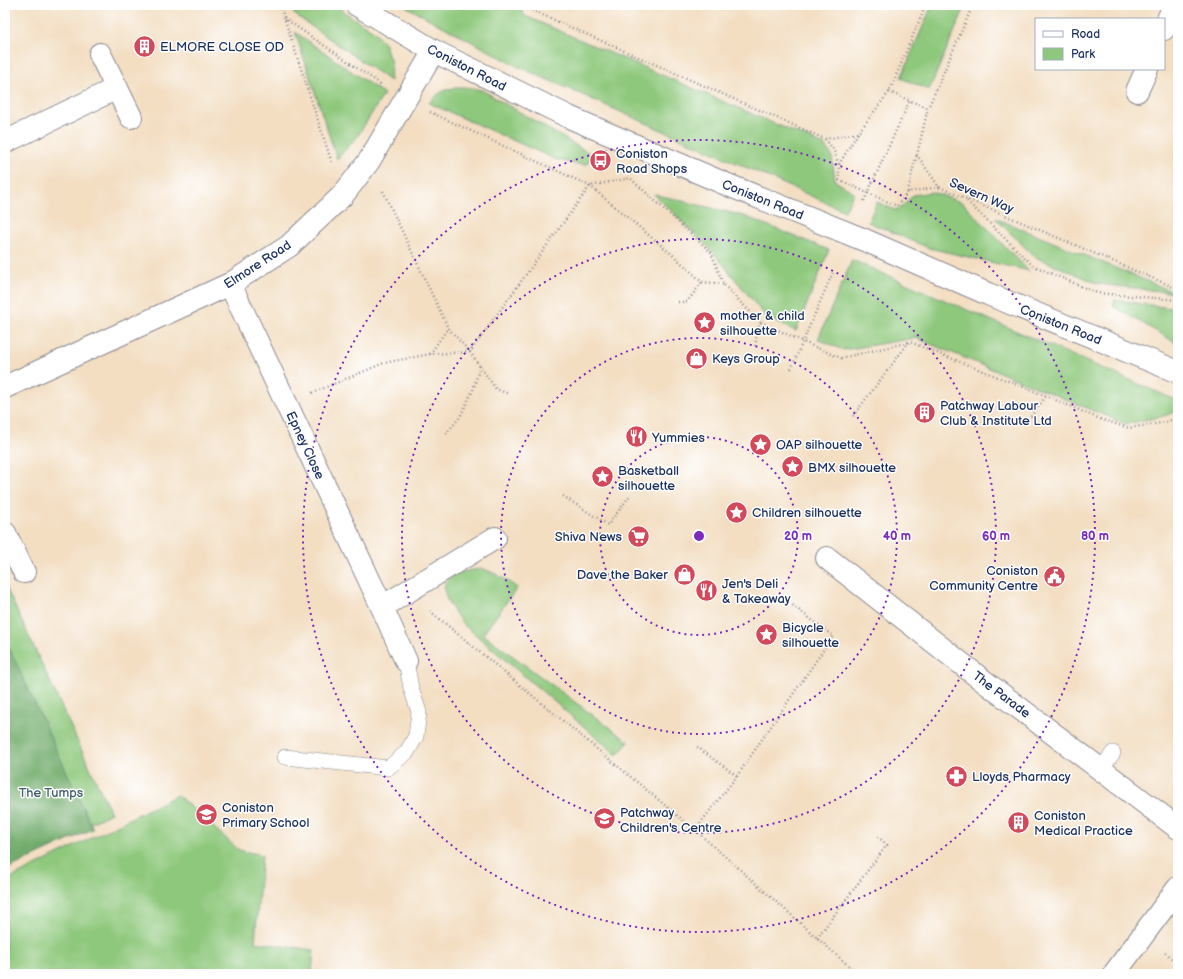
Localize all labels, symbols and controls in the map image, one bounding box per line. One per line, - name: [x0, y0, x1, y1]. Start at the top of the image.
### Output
- legend: [1035, 18, 1165, 70]
- text: Road: [1071, 27, 1100, 42]
- building icon: ELMORE CLOSE OD: [132, 33, 158, 59]
- place label: ELMORE CLOSE OD: [160, 39, 284, 55]
- street label: Coniston Road: [424, 41, 509, 95]
- text: Park: [1071, 47, 1095, 62]
- place label: Coniston Road Shops: [616, 146, 688, 177]
- bus stop icon: Coniston Road Shops: [588, 147, 614, 173]
- street label: Severn Way: [947, 175, 1016, 217]
- street label: Coniston Road: [719, 176, 806, 224]
- street label: Elmore Road: [221, 237, 294, 292]
- street label: Coniston Road: [1017, 301, 1104, 349]
- place label: mother & child silhouette: [720, 308, 805, 339]
- place icon: mother & child silhouette: [692, 309, 718, 335]
- shop icon: Keys Group: [683, 345, 709, 371]
- place label: Keys Group: [712, 351, 780, 367]
- place label: Patchway Labour Club & Institute Ltd: [940, 398, 1052, 429]
- building icon: Patchway Labour Club & Institute Ltd: [911, 399, 937, 425]
- street label: Epney Close: [282, 409, 328, 482]
- restaurant icon: Yummies: [624, 424, 650, 450]
- place label: Yummies: [651, 430, 705, 446]
- place icon: OAP silhouette: [747, 431, 773, 457]
- place label: OAP silhouette: [776, 437, 863, 453]
- place icon: BMX silhouette: [779, 454, 805, 480]
- place label: BMX silhouette: [808, 460, 896, 476]
- place label: Basketball silhouette: [618, 463, 679, 494]
- place icon: Basketball silhouette: [589, 464, 615, 490]
- place icon: Children silhouette: [723, 499, 749, 525]
- place label: Children silhouette: [752, 505, 862, 521]
- supermarket icon: Shiva News: [625, 523, 651, 549]
- place label: Shiva News: [555, 529, 623, 545]
- centre of rings: [692, 529, 706, 543]
- text: 20 m: [784, 529, 812, 544]
- text: 40 m: [883, 529, 911, 544]
- text: 60 m: [982, 529, 1010, 544]
- text: 80 m: [1081, 529, 1109, 544]
- shop icon: Dave the Baker: [671, 561, 697, 587]
- place label: Coniston Community Centre: [929, 563, 1038, 594]
- public building icon: Coniston Community Centre: [1041, 564, 1067, 590]
- place label: Dave the Baker: [577, 567, 668, 583]
- place label: Jen's Deli & Takeaway: [722, 576, 791, 607]
- restaurant icon: Jen's Deli & Takeaway: [693, 577, 719, 603]
- place label: Bicycle silhouette: [782, 620, 839, 651]
- place icon: Bicycle silhouette: [754, 621, 780, 647]
- street label: The Parade: [969, 668, 1034, 722]
- pharmacy icon: Lloyds Pharmacy: [943, 763, 969, 789]
- place label: Lloyds Pharmacy: [972, 769, 1071, 785]
- park label: The Tumps: [19, 785, 84, 801]
- place label: Coniston Primary School: [222, 800, 309, 831]
- school or university icon: Coniston Primary School: [194, 801, 220, 827]
- place label: Patchway Children's Centre: [620, 805, 722, 836]
- school or university icon: Patchway Children's Centre: [592, 806, 618, 832]
- place label: Coniston Medical Practice: [1034, 808, 1133, 839]
- building icon: Coniston Medical Practice: [1006, 809, 1032, 835]

